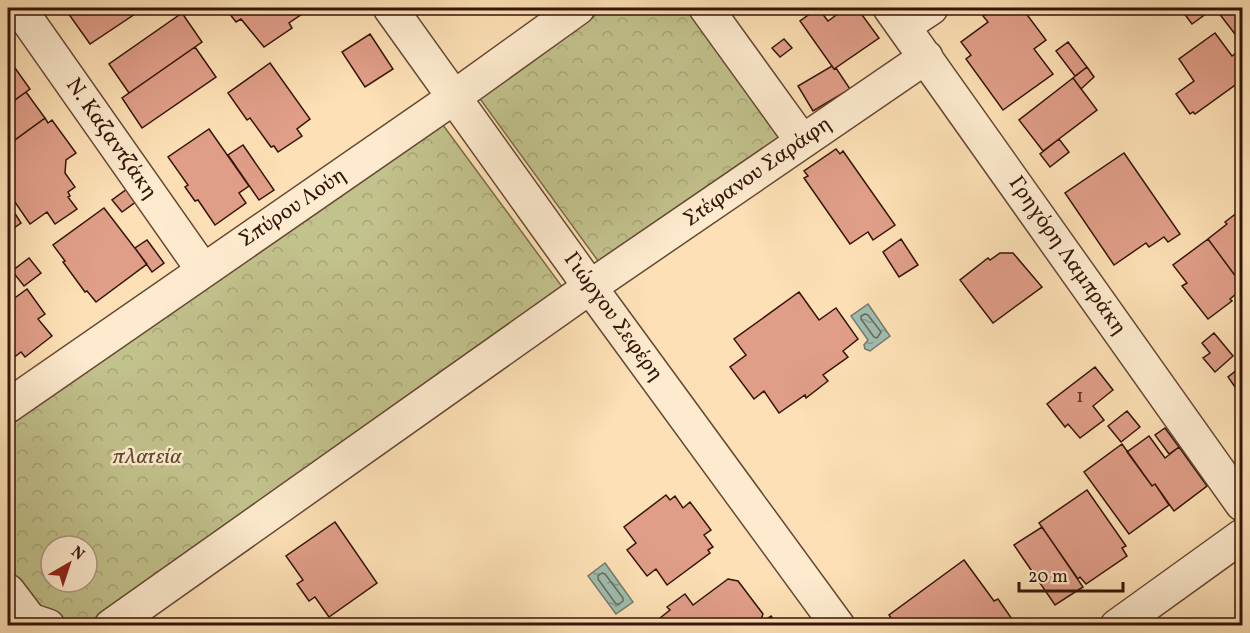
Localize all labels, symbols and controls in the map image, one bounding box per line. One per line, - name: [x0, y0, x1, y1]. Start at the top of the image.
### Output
- street label: Ν. Καζαντζάκη: [58, 72, 164, 206]
- street label: Στέφανου Σαράφη: [678, 109, 838, 235]
- street label: Σπύρου Λούη: [233, 161, 353, 255]
- street label: Γρηγόρη Λαμπράκη: [1000, 170, 1134, 342]
- street label: Γιώργου Σεφέρη: [555, 246, 671, 388]
- house number: 1: [1076, 383, 1084, 411]
- park label: πλατεία: [113, 442, 182, 473]
- north arrow: [39, 534, 99, 594]
- text: N: [66, 542, 89, 566]
- scale bar: [1019, 555, 1122, 593]
- text: 20 m: [1028, 565, 1068, 590]

